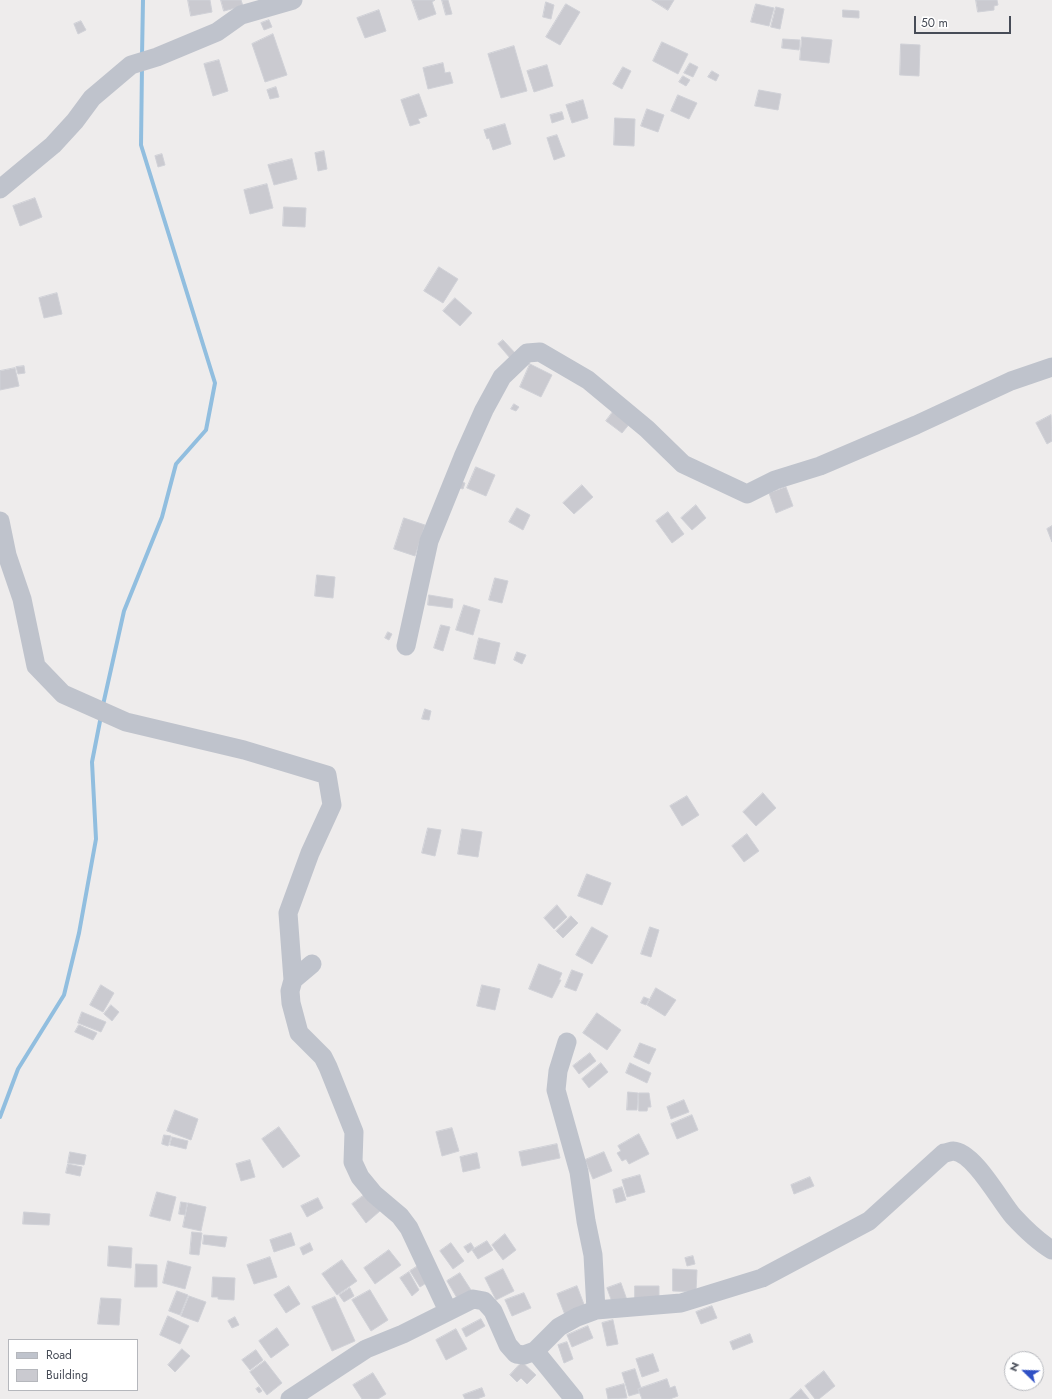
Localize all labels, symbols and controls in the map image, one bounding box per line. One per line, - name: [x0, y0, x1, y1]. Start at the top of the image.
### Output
- scale bar: [916, 8, 1013, 34]
- text: 50 m: [921, 14, 948, 32]
- legend: [8, 1339, 138, 1391]
- text: Road: [46, 1346, 72, 1364]
- north arrow: [1004, 1351, 1044, 1391]
- text: N: [1005, 1360, 1023, 1374]
- text: Building: [46, 1366, 88, 1384]

